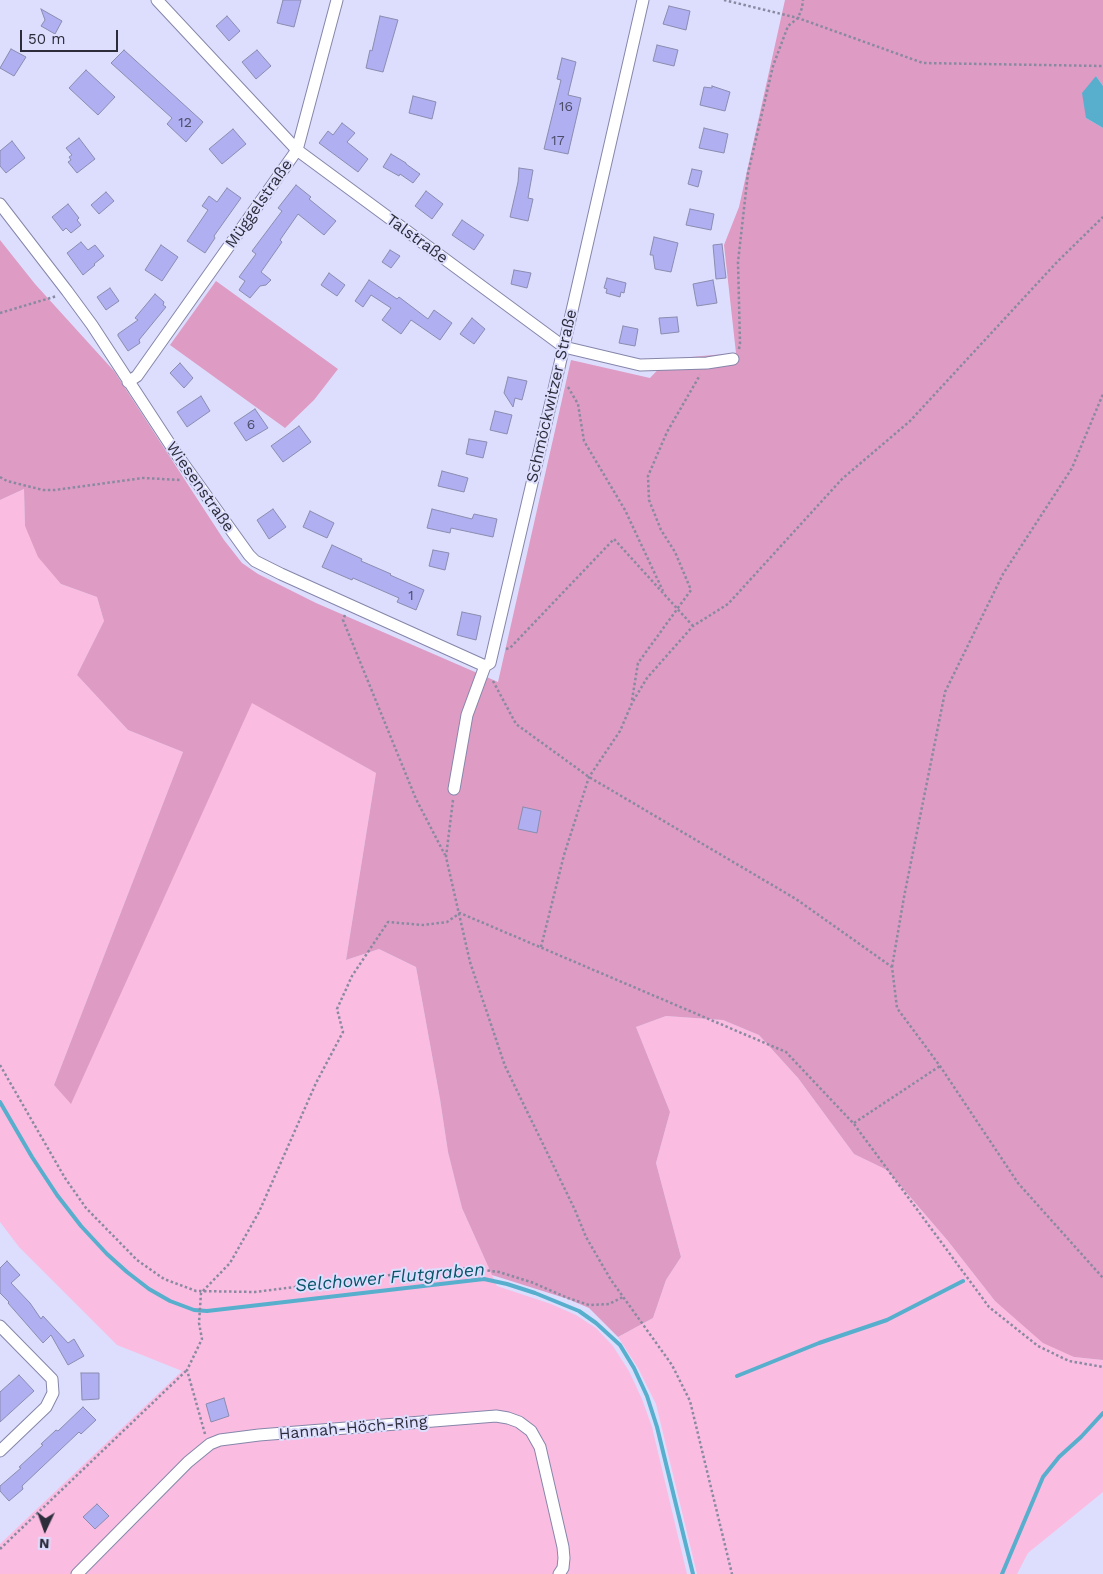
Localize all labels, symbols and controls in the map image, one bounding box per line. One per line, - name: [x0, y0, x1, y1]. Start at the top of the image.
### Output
- scale bar: [22, 20, 120, 52]
- text: 50 m: [28, 30, 65, 48]
- house number: 16: [559, 99, 573, 115]
- house number: 12: [178, 115, 192, 131]
- house number: 17: [551, 133, 565, 149]
- street label: Müggelstraße: [221, 156, 297, 252]
- street label: Talstraße: [382, 210, 452, 268]
- street label: Schmöckwitzer Straße: [523, 307, 581, 485]
- house number: 6: [247, 417, 255, 433]
- street label: Wiesenstraße: [162, 438, 238, 536]
- house number: 1: [408, 588, 414, 604]
- water label: Selchower Flutgraben: [294, 1259, 486, 1297]
- street label: Hannah-Höch-Ring: [278, 1412, 428, 1444]
- north arrow: [20, 1504, 70, 1554]
- text: N: [39, 1536, 50, 1552]

